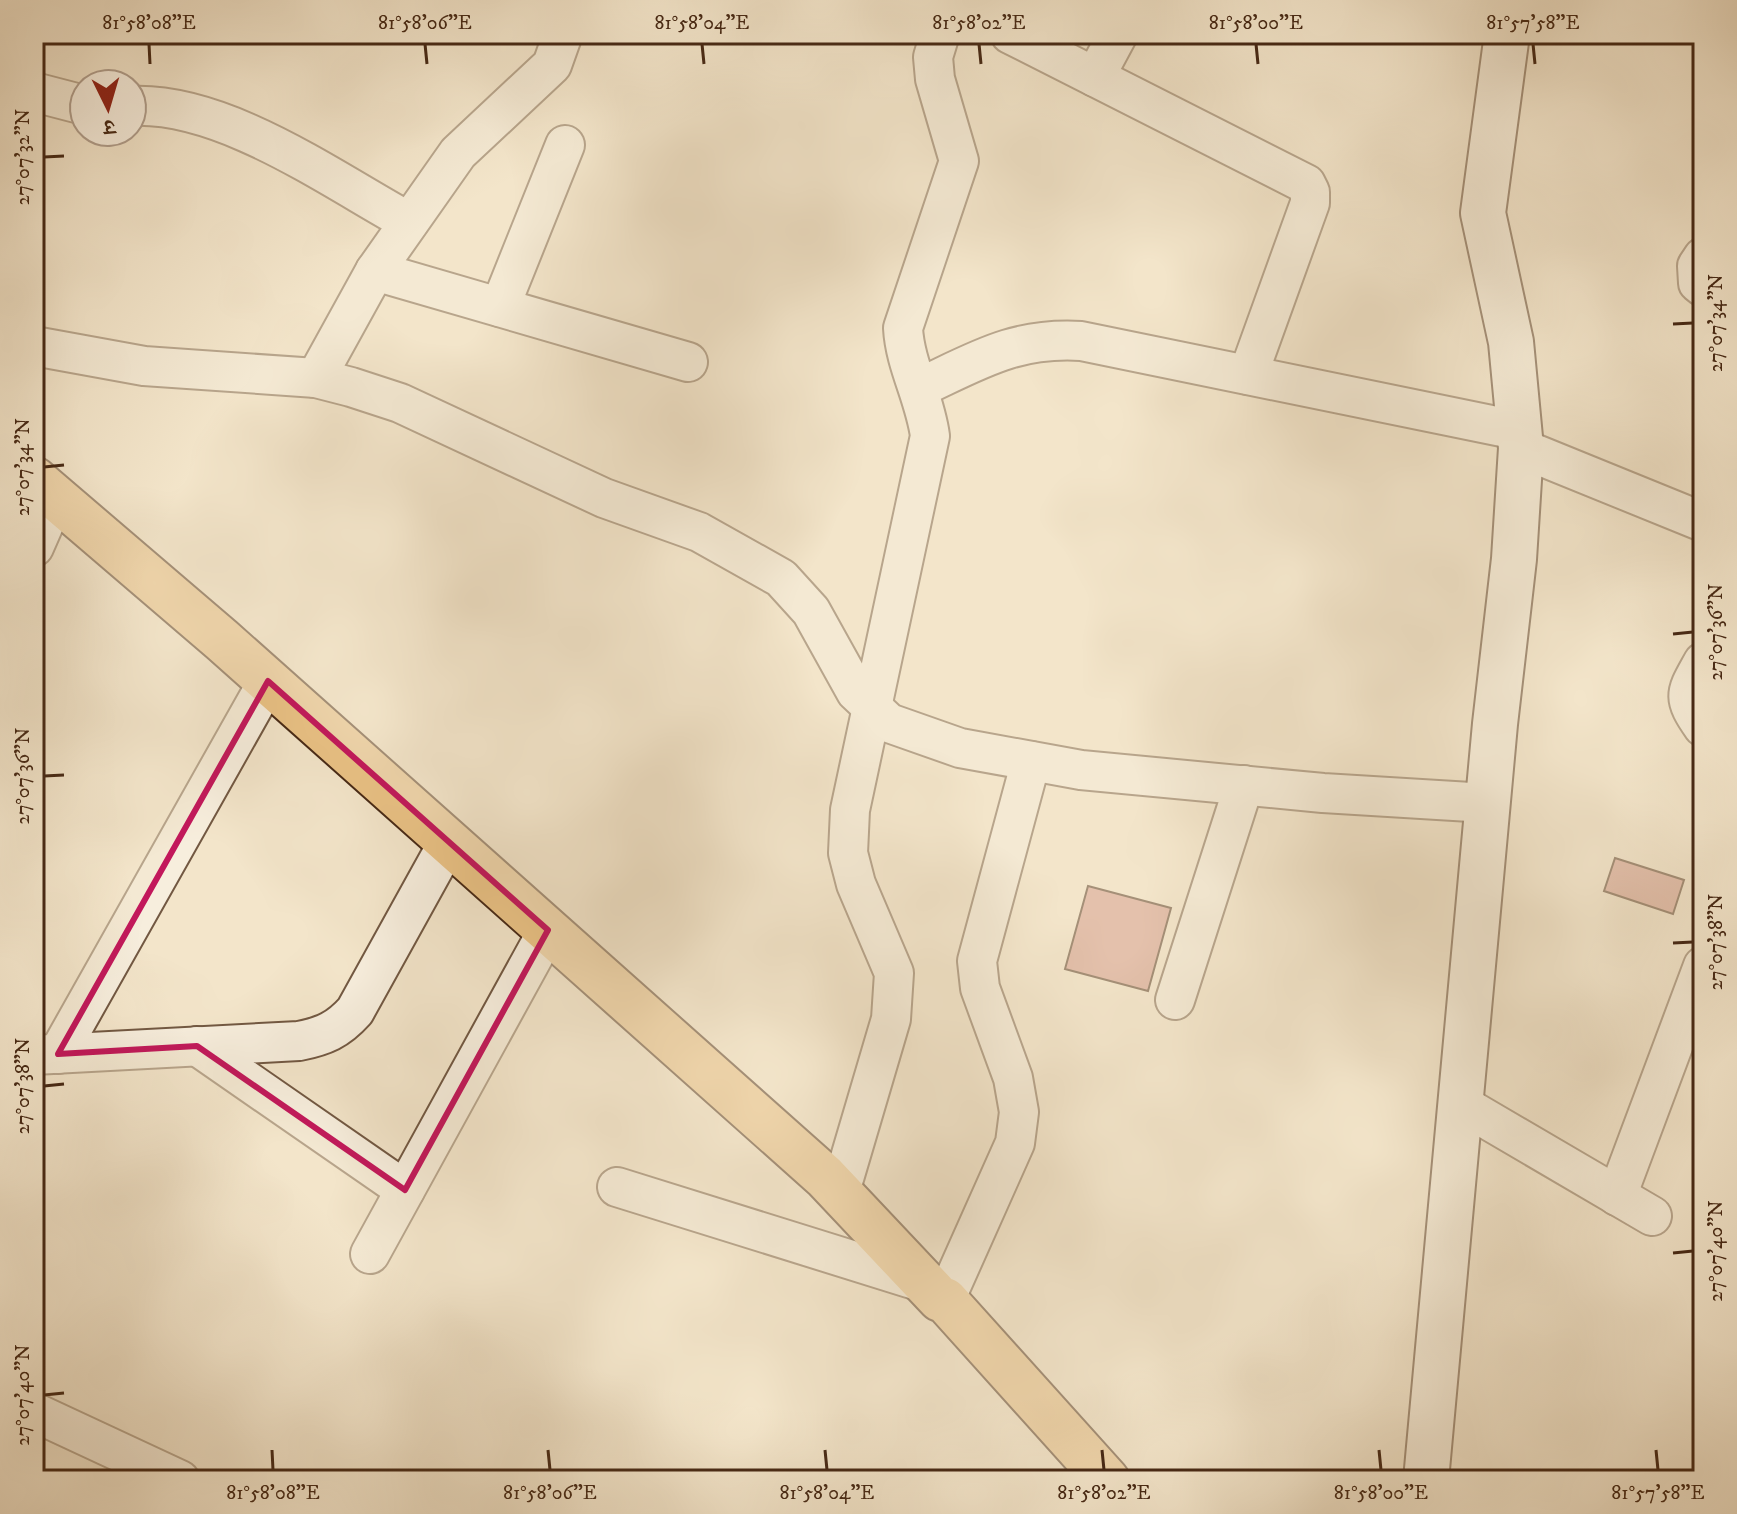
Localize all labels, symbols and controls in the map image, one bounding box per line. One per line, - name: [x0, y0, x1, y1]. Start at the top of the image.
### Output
- text: 81°58'08"E: [102, 11, 196, 36]
- text: 81°58'06"E: [378, 11, 472, 36]
- text: 81°58'04"E: [654, 11, 750, 36]
- text: 81°58'02"E: [932, 11, 1026, 36]
- text: 81°58'00"E: [1209, 11, 1303, 36]
- text: 81°57'58"E: [1486, 11, 1580, 36]
- north arrow: [68, 68, 148, 148]
- text: 27°07'32"N: [11, 109, 36, 205]
- text: उ: [101, 112, 118, 141]
- text: 27°07'34"N: [1704, 274, 1729, 372]
- text: 27°07'34"N: [11, 418, 36, 516]
- text: 27°07'36"N: [1704, 584, 1729, 680]
- text: 27°07'36"N: [11, 728, 36, 824]
- text: 27°07'38"N: [1704, 894, 1729, 990]
- text: 27°07'38"N: [11, 1038, 36, 1134]
- text: 27°07'40"N: [1704, 1200, 1729, 1302]
- text: 27°07'40"N: [11, 1344, 36, 1446]
- text: 81°58'08"E: [226, 1481, 320, 1506]
- text: 81°58'06"E: [503, 1481, 597, 1506]
- text: 81°58'04"E: [779, 1481, 875, 1506]
- text: 81°58'02"E: [1057, 1481, 1151, 1506]
- text: 81°58'00"E: [1334, 1481, 1428, 1506]
- text: 81°57'58"E: [1611, 1481, 1705, 1506]

